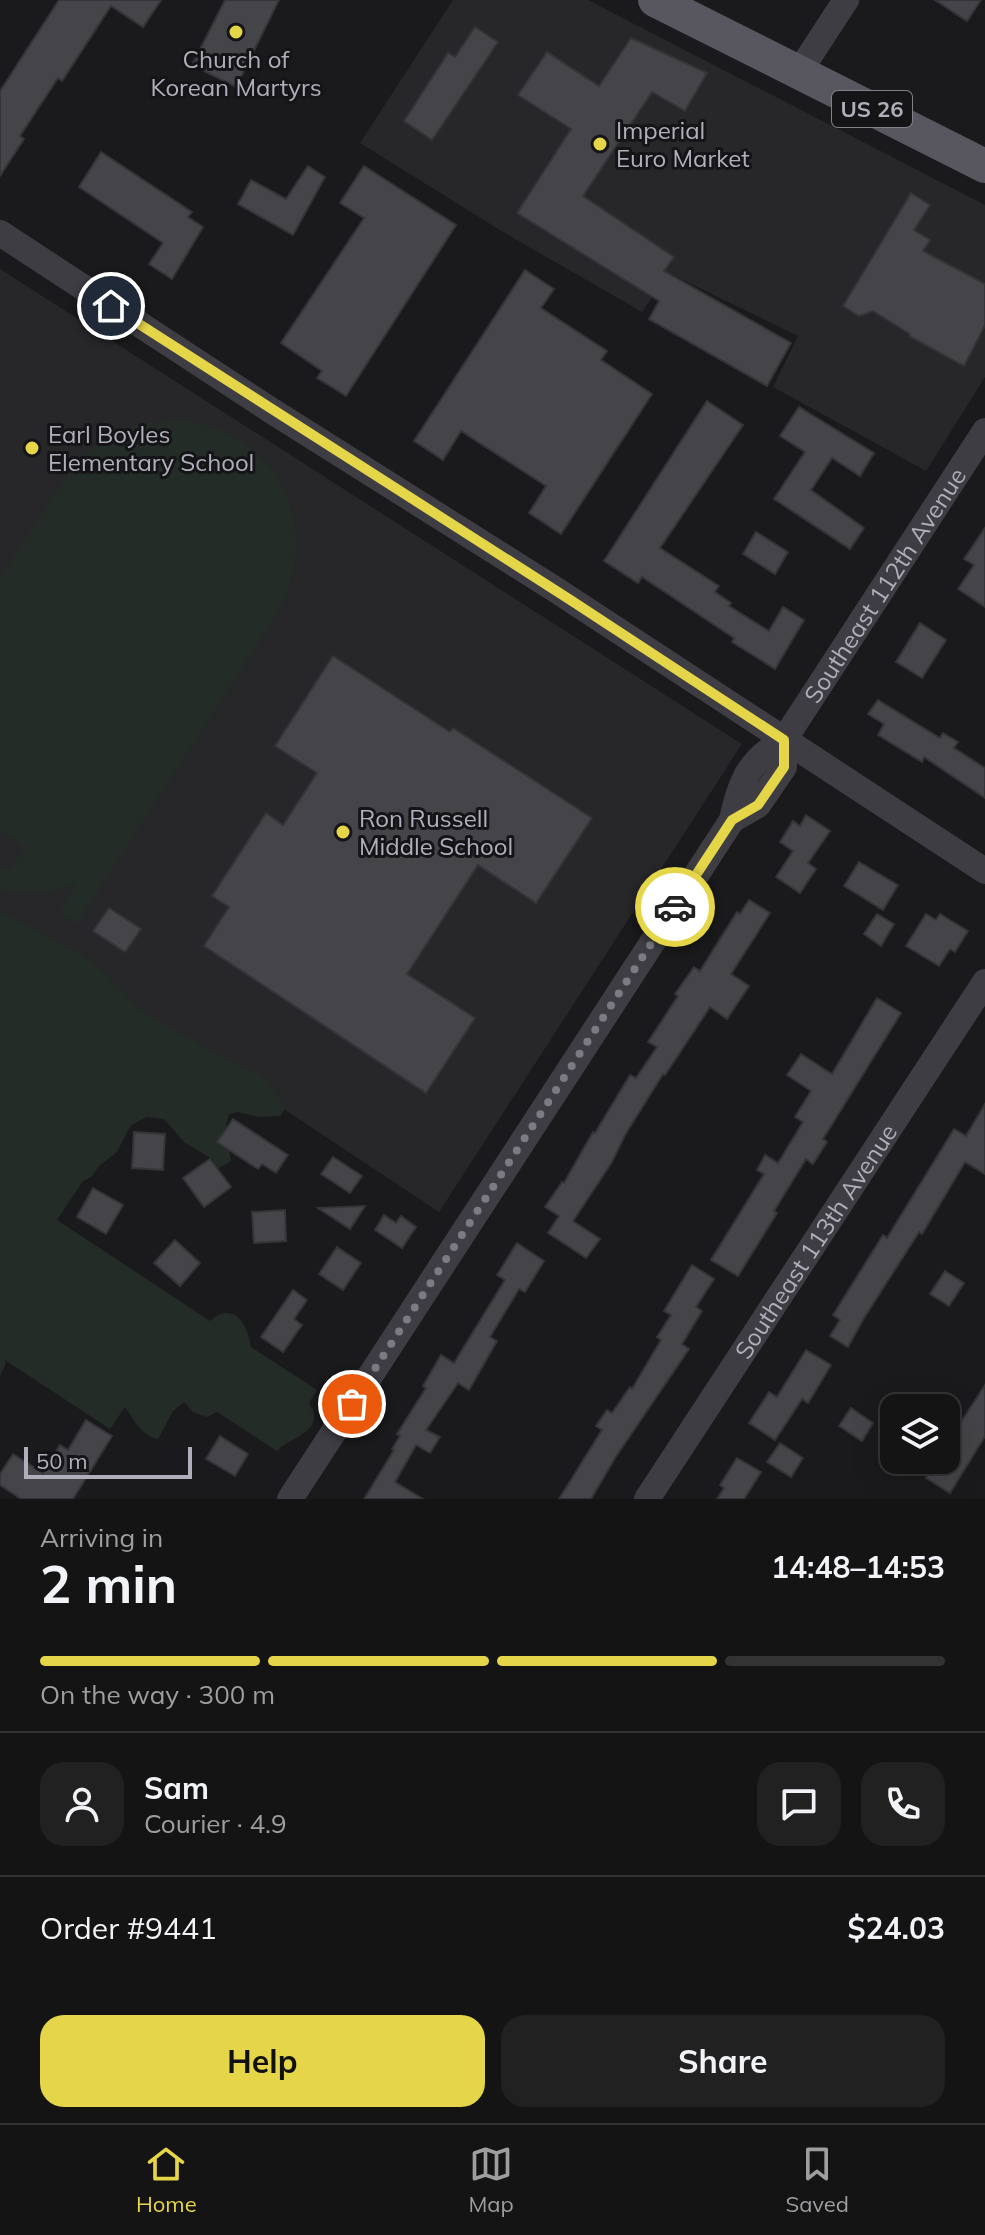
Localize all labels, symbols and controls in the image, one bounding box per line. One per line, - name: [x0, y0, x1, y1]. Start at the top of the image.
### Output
- marker: Church of Korean Martyrs: [227, 23, 245, 41]
- place label: Church of Korean Martyrs: [150, 44, 322, 102]
- road number: US 26: [832, 91, 912, 127]
- place label: Imperial Euro Market: [616, 115, 750, 173]
- marker: Imperial Euro Market: [591, 135, 609, 153]
- pin: [77, 272, 145, 340]
- icon: home: [89, 284, 133, 328]
- place label: Earl Boyles Elementary School: [48, 419, 254, 477]
- marker: Earl Boyles Elementary School: [23, 439, 41, 457]
- street label: Southeast 112th Avenue: [797, 462, 972, 709]
- place label: Ron Russell Middle School: [359, 803, 513, 861]
- marker: Ron Russell Middle School: [334, 823, 352, 841]
- courier: [635, 867, 715, 947]
- icon: car: [653, 885, 697, 929]
- street label: Southeast 113th Avenue: [728, 1118, 903, 1364]
- pin: [318, 1370, 386, 1438]
- icon: bag: [330, 1382, 374, 1426]
- map controls: [880, 1394, 960, 1474]
- button: layers: [880, 1394, 960, 1474]
- scale bar: [24, 1443, 192, 1479]
- text: 50 m: [36, 1447, 87, 1475]
- text: Arriving in: [40, 1521, 163, 1554]
- text: 14:48–14:53: [771, 1548, 945, 1586]
- text: 2 min: [40, 1551, 177, 1616]
- text: On the way · 300 m: [40, 1678, 275, 1711]
- button: person: [40, 1762, 124, 1846]
- button: chat: [757, 1762, 841, 1846]
- button: phone: [861, 1762, 945, 1846]
- text: Sam: [144, 1769, 209, 1807]
- text: Courier · 4.9: [144, 1807, 287, 1840]
- text: Order #9441: [40, 1909, 217, 1947]
- text: $24.03: [848, 1909, 945, 1947]
- button: Help: [40, 2015, 485, 2107]
- button: Share: [501, 2015, 945, 2107]
- tab: Home: [136, 2142, 197, 2218]
- tab: Map: [468, 2142, 514, 2218]
- tab: Saved: [786, 2142, 849, 2218]

